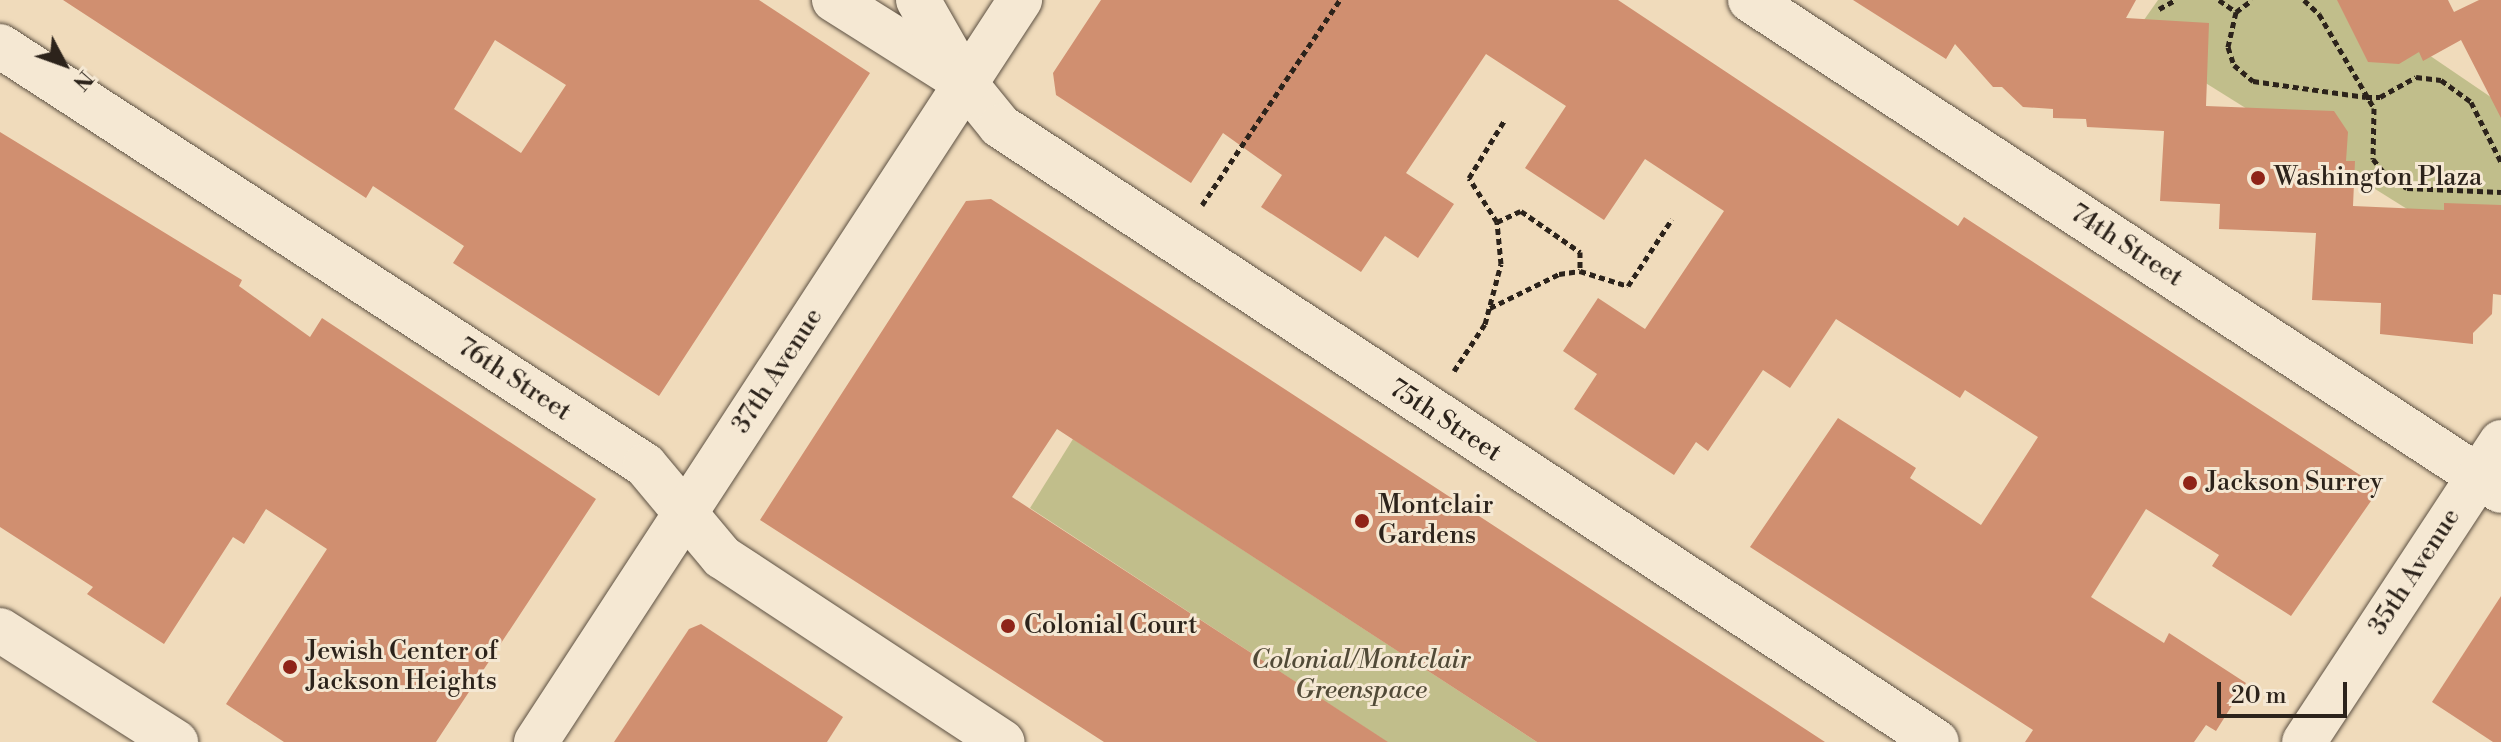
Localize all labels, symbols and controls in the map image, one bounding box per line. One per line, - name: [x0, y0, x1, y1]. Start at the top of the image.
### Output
- north arrow: [24, 24, 104, 104]
- text: N: [67, 65, 98, 95]
- place label: Washington Plaza: [2274, 162, 2482, 194]
- marker: Washington Plaza: [2249, 169, 2267, 187]
- street label: 74th Street: [2064, 198, 2188, 294]
- street label: 37th Avenue: [726, 303, 830, 439]
- street label: 76th Street: [451, 332, 577, 428]
- street label: 75th Street: [1383, 373, 1507, 469]
- place label: Jackson Surrey: [2206, 467, 2383, 499]
- marker: Jackson Surrey: [2181, 474, 2199, 492]
- place label: Montclair Gardens: [1378, 490, 1494, 552]
- street label: 35th Avenue: [2363, 503, 2467, 641]
- marker: Montclair Gardens: [1353, 512, 1371, 530]
- place label: Colonial Court: [1024, 610, 1198, 642]
- marker: Colonial Court: [999, 617, 1017, 635]
- place label: Jewish Center of Jackson Heights: [306, 636, 498, 698]
- park label: Colonial/Montclair Greenspace: [1251, 645, 1471, 706]
- marker: Jewish Center of Jackson Heights: [281, 658, 299, 676]
- scale bar: [2221, 666, 2351, 716]
- text: 20 m: [2231, 681, 2287, 711]

